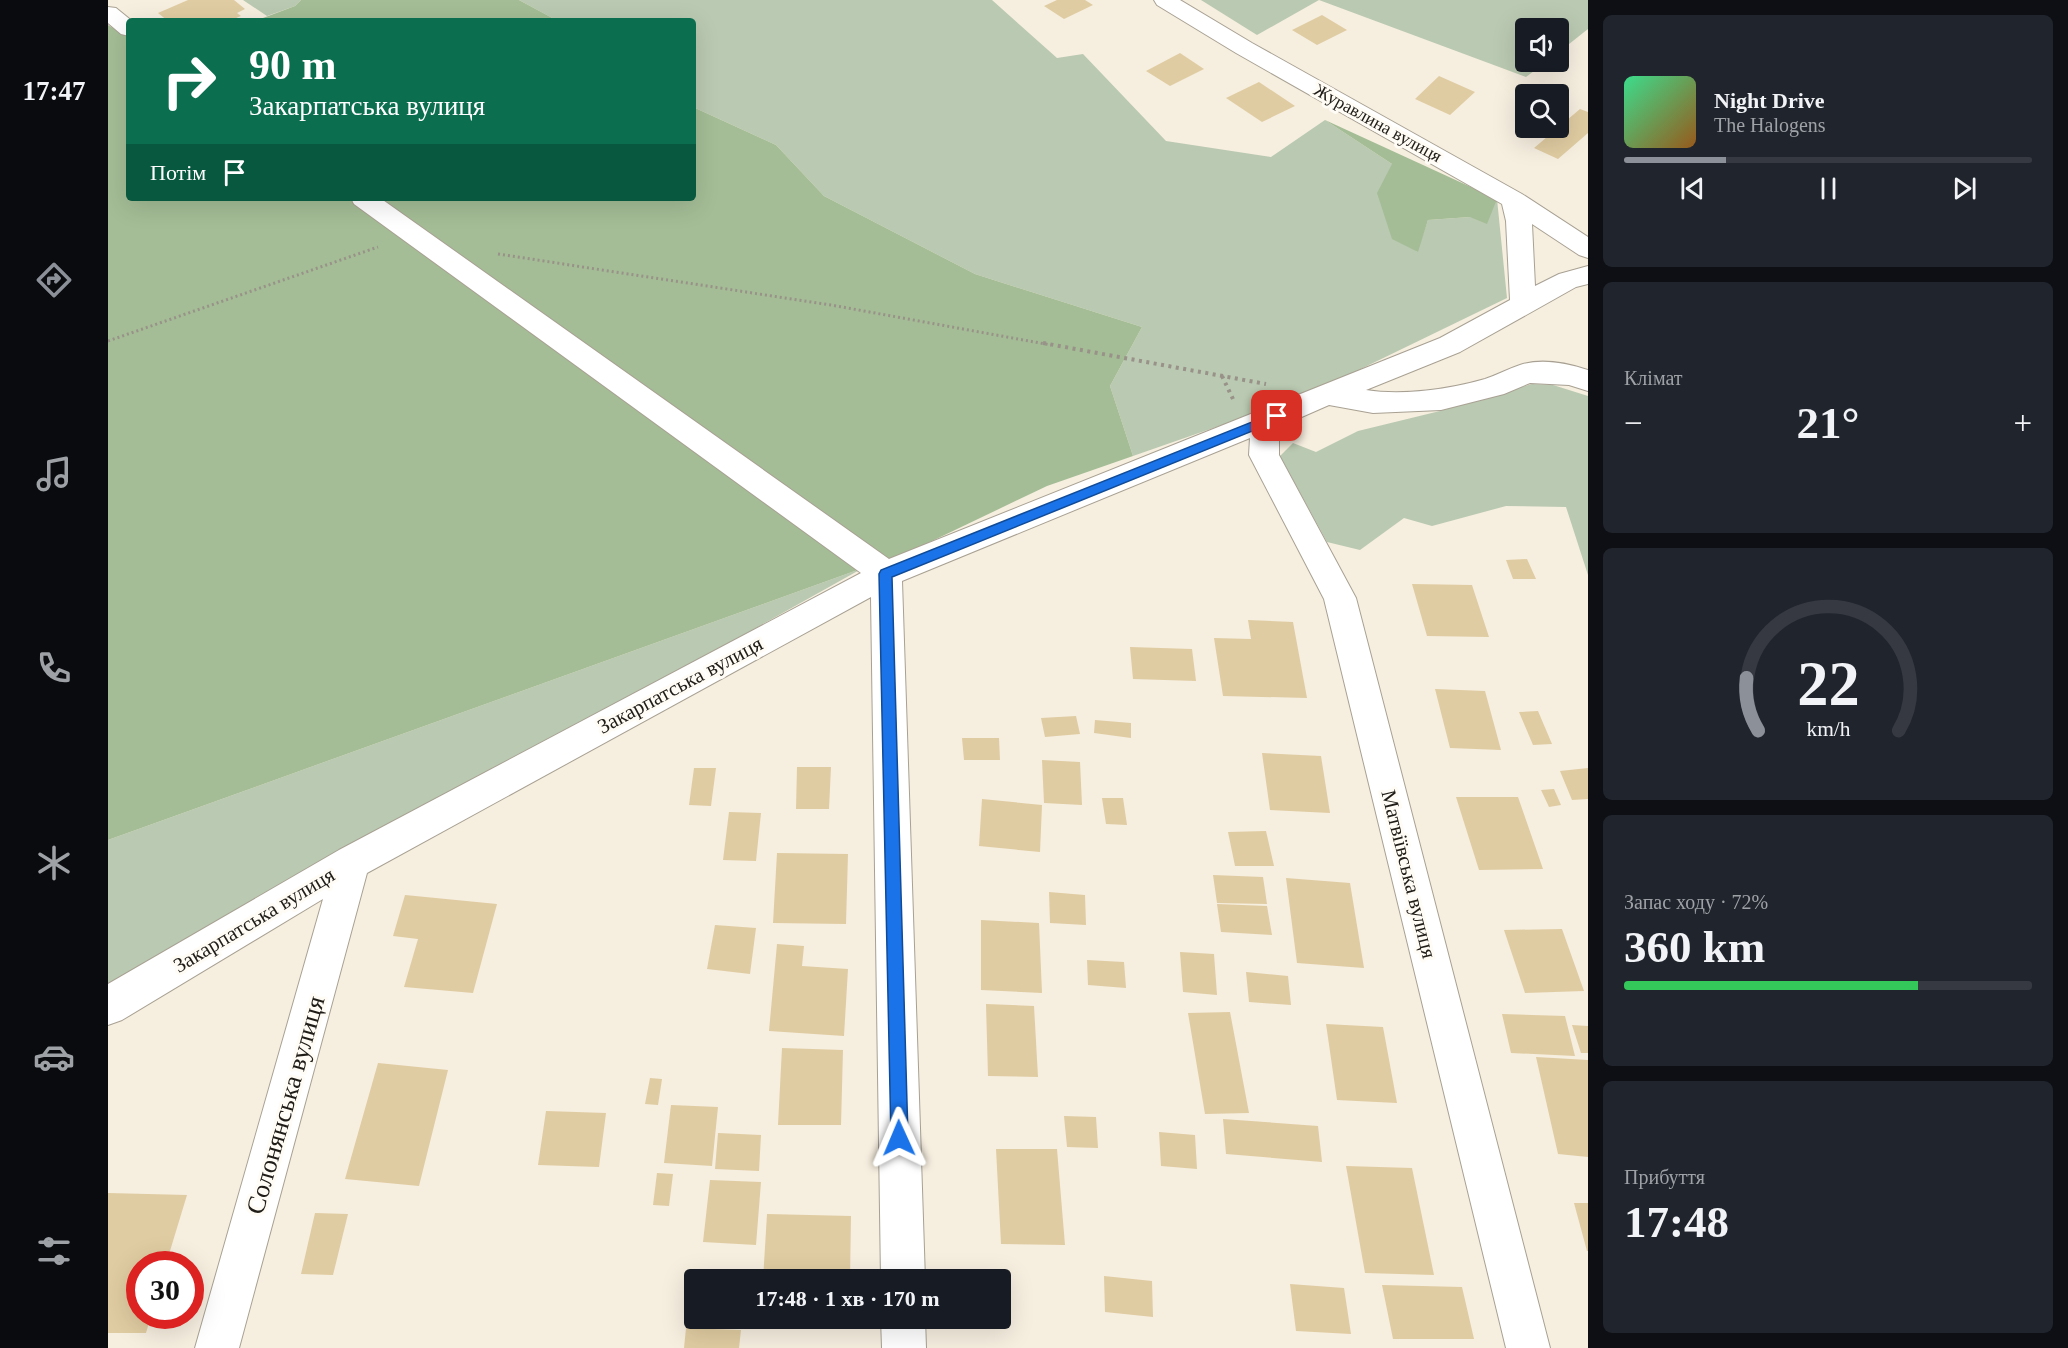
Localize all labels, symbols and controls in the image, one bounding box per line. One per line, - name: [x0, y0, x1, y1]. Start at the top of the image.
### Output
- map controls: [1515, 18, 1569, 138]
- button: sound: [1515, 18, 1569, 72]
- icon: right: [150, 42, 228, 120]
- text: 90 m: [249, 42, 337, 88]
- text: 17:47: [23, 76, 86, 106]
- street label: Журавлина вулиця: [1311, 80, 1445, 166]
- button: search: [1515, 84, 1569, 138]
- text: Night Drive: [1714, 88, 1825, 113]
- text: Закарпатська вулиця: [249, 91, 485, 121]
- text: The Halogens: [1714, 114, 1826, 136]
- icon: arrive: [218, 156, 251, 189]
- text: Потім: [150, 160, 206, 185]
- icon: previous: [1676, 172, 1709, 205]
- icon: pause: [1812, 172, 1845, 205]
- icon: next: [1948, 172, 1981, 205]
- icon: directions: [33, 259, 75, 301]
- text: Клімат: [1624, 367, 1683, 389]
- pin: [1251, 390, 1302, 441]
- text: 21°: [1797, 398, 1860, 448]
- icon: arrive: [1260, 399, 1293, 432]
- text: −: [1624, 405, 1643, 441]
- text: +: [2013, 405, 2032, 441]
- icon: music: [33, 453, 75, 495]
- street label: Закарпатська вулиця: [593, 631, 767, 739]
- icon: phone: [33, 647, 75, 689]
- text: 22: [1797, 649, 1859, 718]
- text: km/h: [1806, 717, 1850, 741]
- street label: Матвіївська вулиця: [1376, 787, 1442, 961]
- icon: climate: [33, 842, 75, 884]
- street label: Закарпатська вулиця: [169, 862, 339, 978]
- text: Запас ходу · 72%: [1624, 891, 1768, 913]
- text: 360 km: [1624, 922, 1765, 972]
- street label: Солонянська вулиця: [240, 993, 330, 1217]
- icon: car: [33, 1036, 75, 1078]
- position arrow: [867, 1106, 931, 1170]
- text: Прибуття: [1624, 1166, 1705, 1188]
- text: 17:48: [1624, 1197, 1729, 1247]
- icon: filters: [33, 1230, 75, 1272]
- speed limit sign: 30: [126, 1251, 204, 1329]
- text: 17:48 · 1 хв · 170 m: [755, 1286, 940, 1311]

